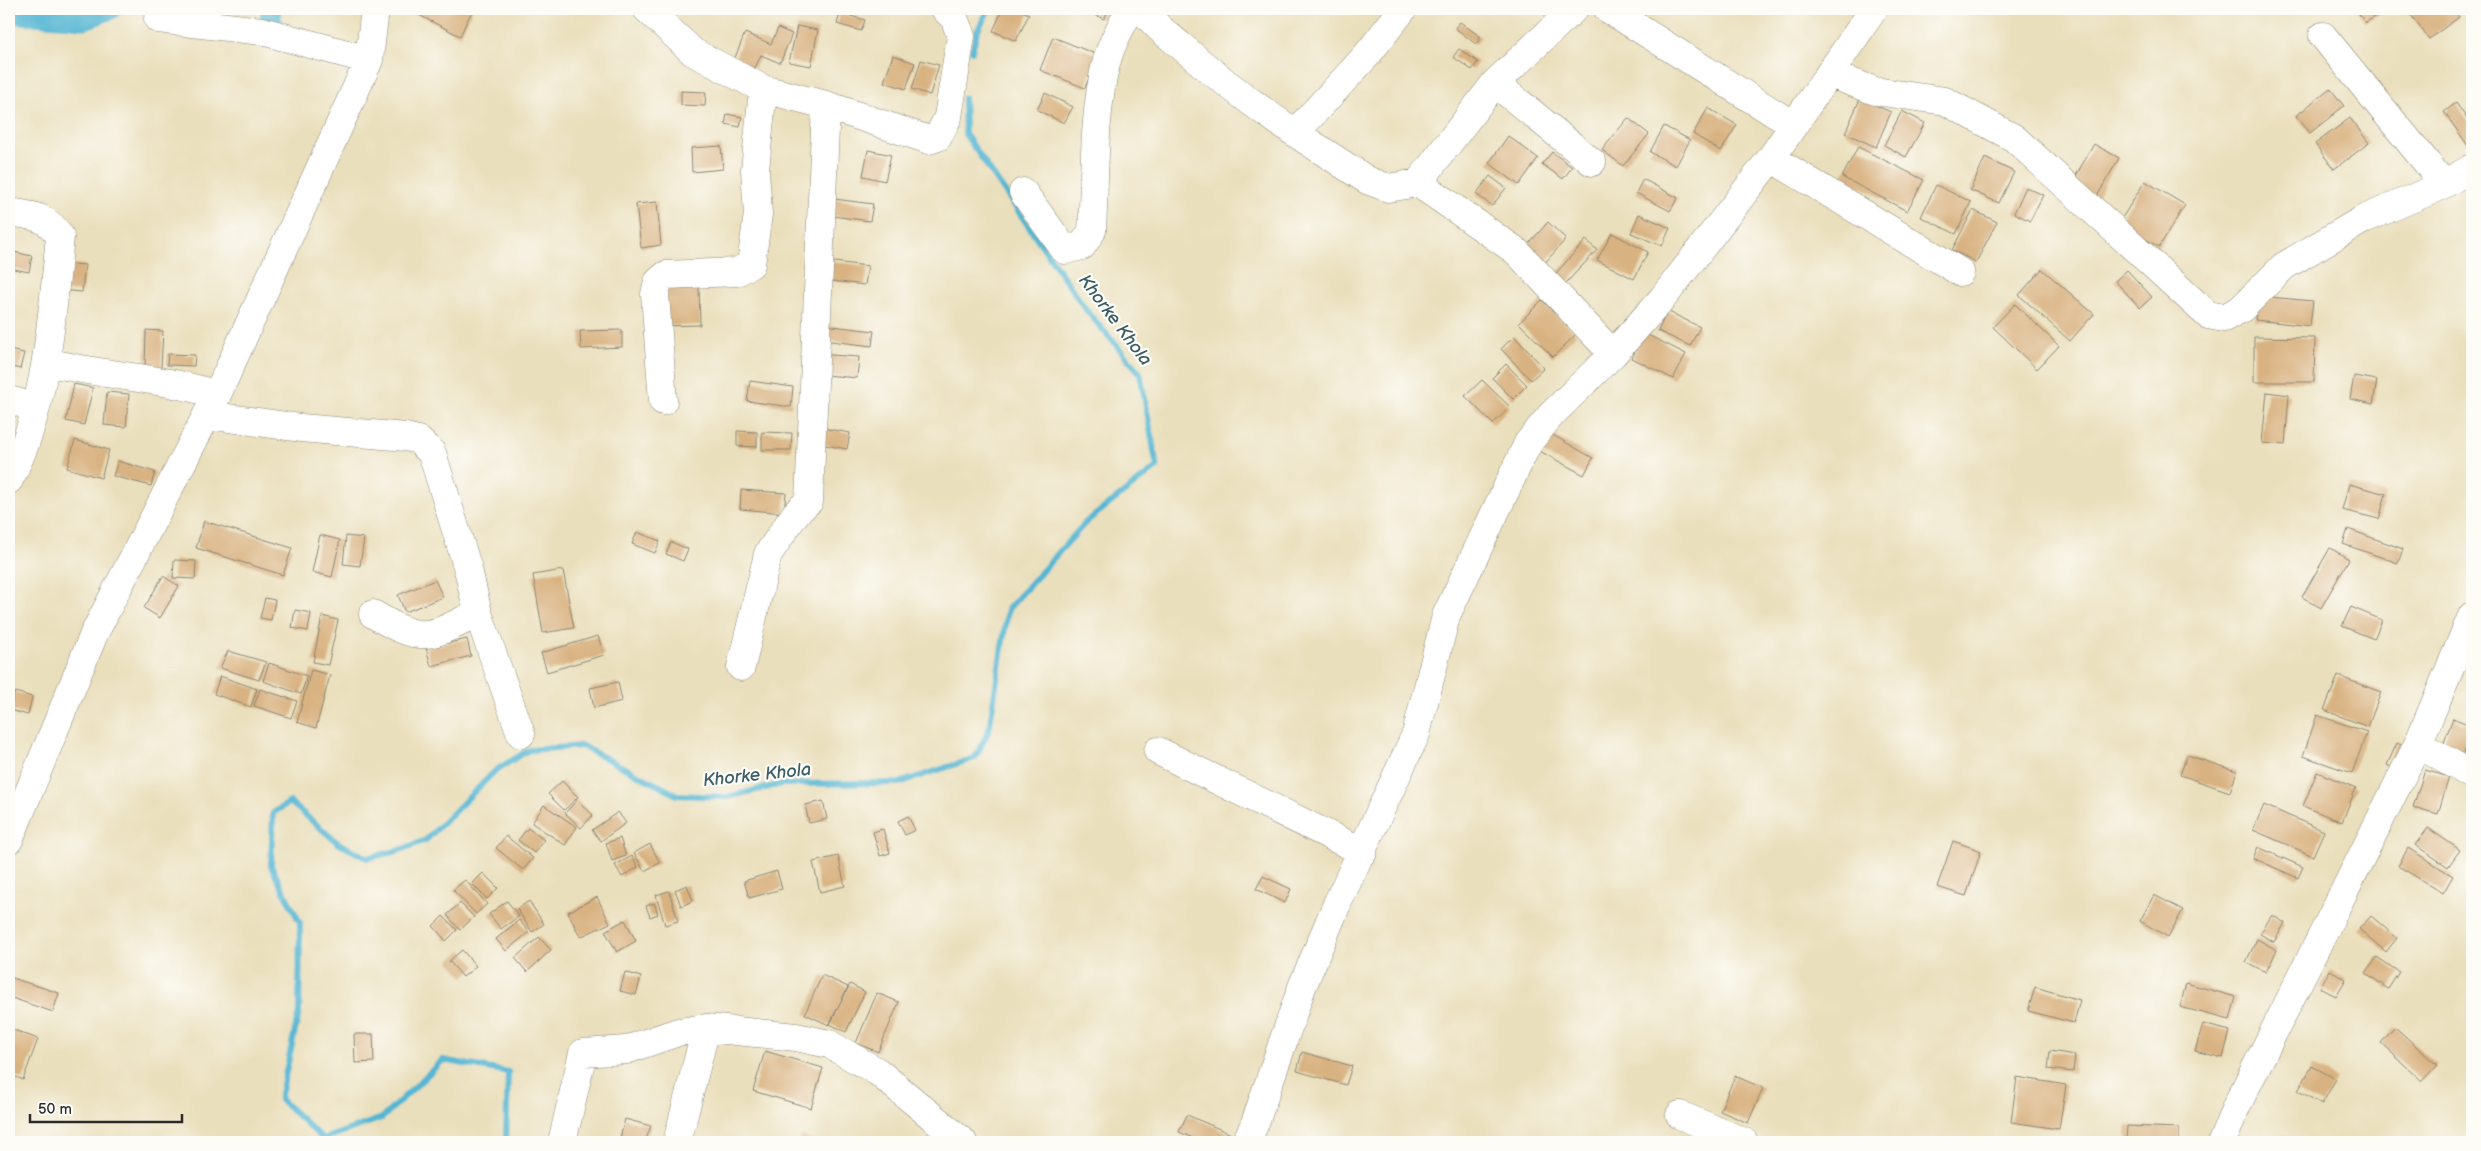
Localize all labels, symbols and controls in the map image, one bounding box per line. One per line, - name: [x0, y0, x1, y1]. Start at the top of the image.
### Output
- water label: Khorke Khola: [1074, 270, 1156, 370]
- water label: Khorke Khola: [702, 759, 812, 791]
- scale bar: [30, 1091, 182, 1123]
- text: 50 m: [38, 1100, 72, 1119]

